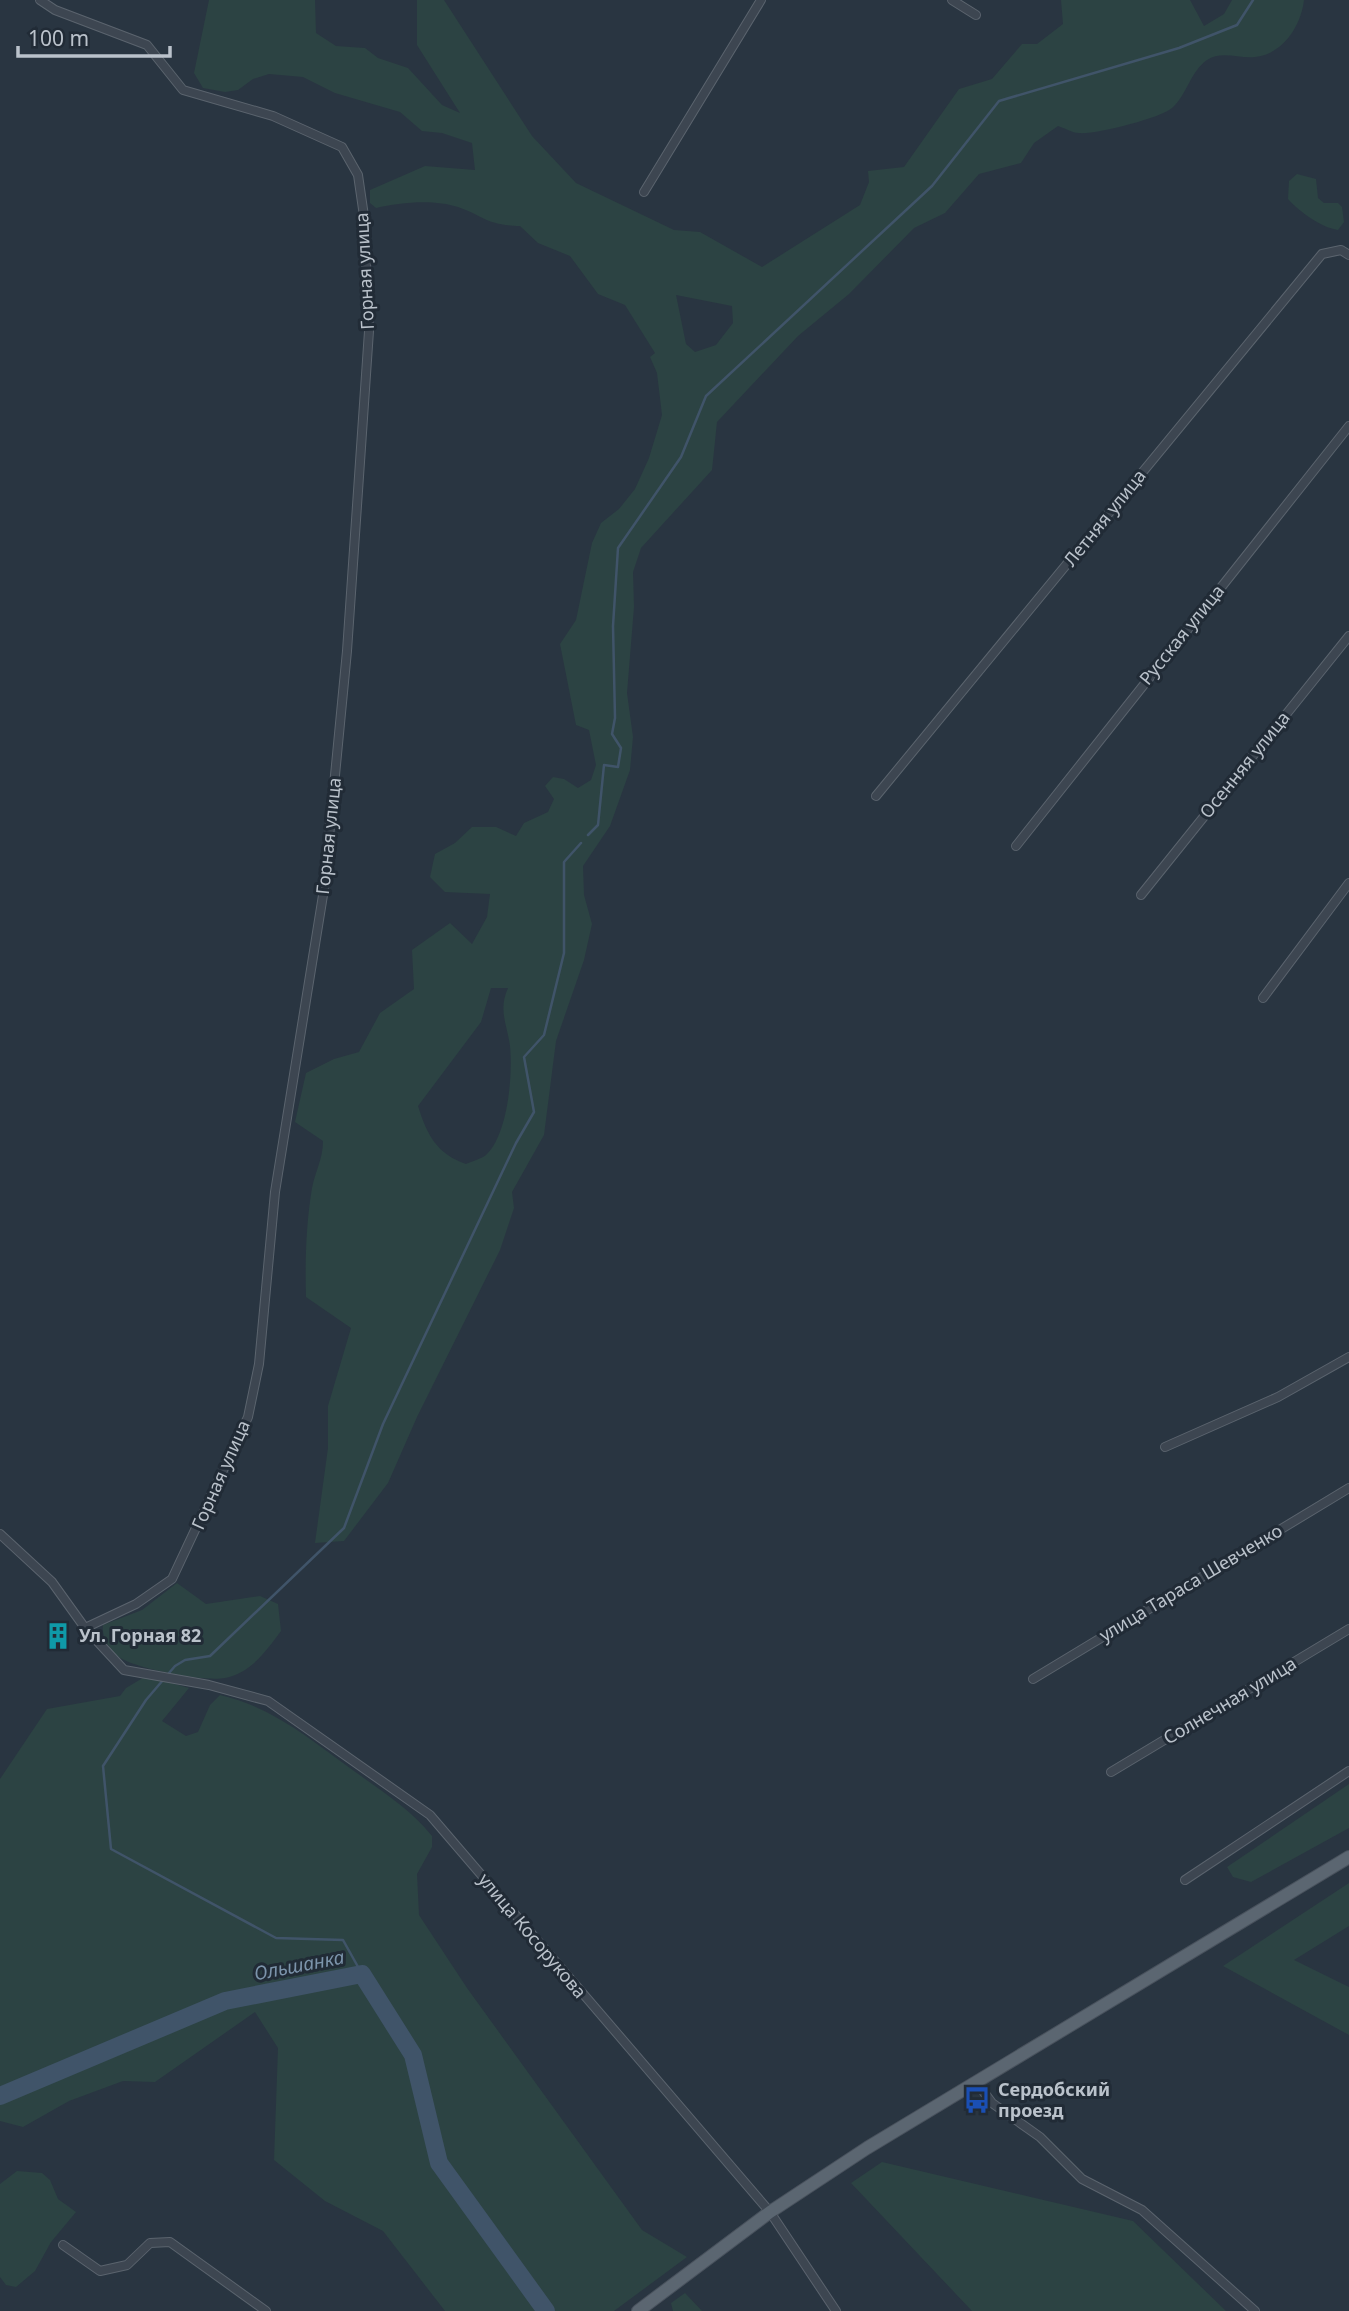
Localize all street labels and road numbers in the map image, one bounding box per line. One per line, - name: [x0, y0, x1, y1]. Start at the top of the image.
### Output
- street label: Горная улица: [349, 212, 379, 330]
- street label: Летняя улица: [1058, 464, 1151, 571]
- street label: Русская улица: [1133, 579, 1229, 689]
- street label: Осенняя улица: [1194, 706, 1295, 823]
- street label: Горная улица: [310, 776, 346, 895]
- street label: Горная улица: [185, 1416, 255, 1533]
- street label: улица Тараса Шевченко: [1094, 1518, 1287, 1646]
- street label: Солнечная улица: [1158, 1651, 1301, 1749]
- street label: улица Косорукова: [473, 1868, 592, 2003]

